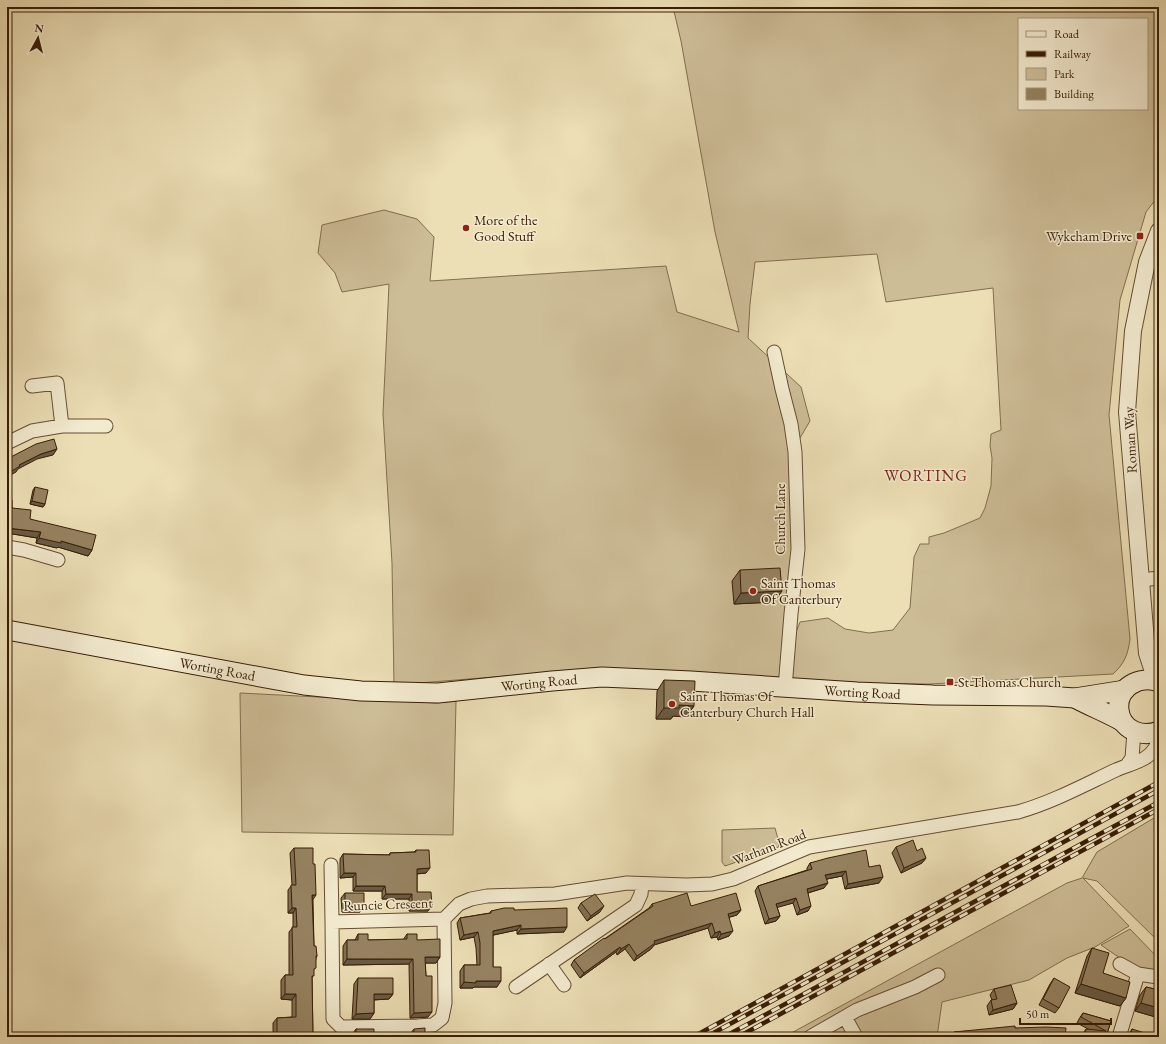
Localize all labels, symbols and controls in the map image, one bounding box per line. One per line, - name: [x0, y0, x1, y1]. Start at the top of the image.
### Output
- north arrow: [18, 18, 58, 58]
- legend: [1018, 18, 1148, 110]
- text: N: [34, 21, 45, 36]
- text: Road: [1054, 26, 1080, 42]
- text: Railway: [1054, 46, 1092, 62]
- text: Park: [1054, 66, 1075, 82]
- text: Building: [1054, 86, 1095, 102]
- place label: More of the Good Stuff: [474, 211, 538, 245]
- marker: More of the Good Stuff: [461, 223, 471, 233]
- place label: Wykeham Drive: [1046, 227, 1133, 245]
- marker: Wykeham Drive: [1135, 231, 1145, 241]
- street label: Roman Way: [1119, 405, 1141, 474]
- district label: WORTING: [884, 465, 968, 486]
- street label: Church Lane: [771, 483, 789, 555]
- place label: Saint Thomas Of Canterbury: [761, 574, 843, 608]
- marker: Saint Thomas Of Canterbury: [748, 586, 758, 596]
- street label: Worting Road: [178, 653, 258, 685]
- street label: Worting Road: [500, 670, 579, 695]
- place label: St Thomas Church: [958, 673, 1061, 691]
- marker: St Thomas Church: [945, 677, 955, 687]
- street label: Worting Road: [824, 681, 902, 703]
- place label: Saint Thomas Of Canterbury Church Hall: [680, 687, 815, 721]
- marker: Saint Thomas Of Canterbury Church Hall: [667, 699, 677, 709]
- street label: Warham Road: [730, 824, 809, 869]
- street label: Runcie Crescent: [343, 893, 434, 915]
- scale bar: [1020, 1000, 1111, 1026]
- text: 50 m: [1026, 1006, 1050, 1022]

